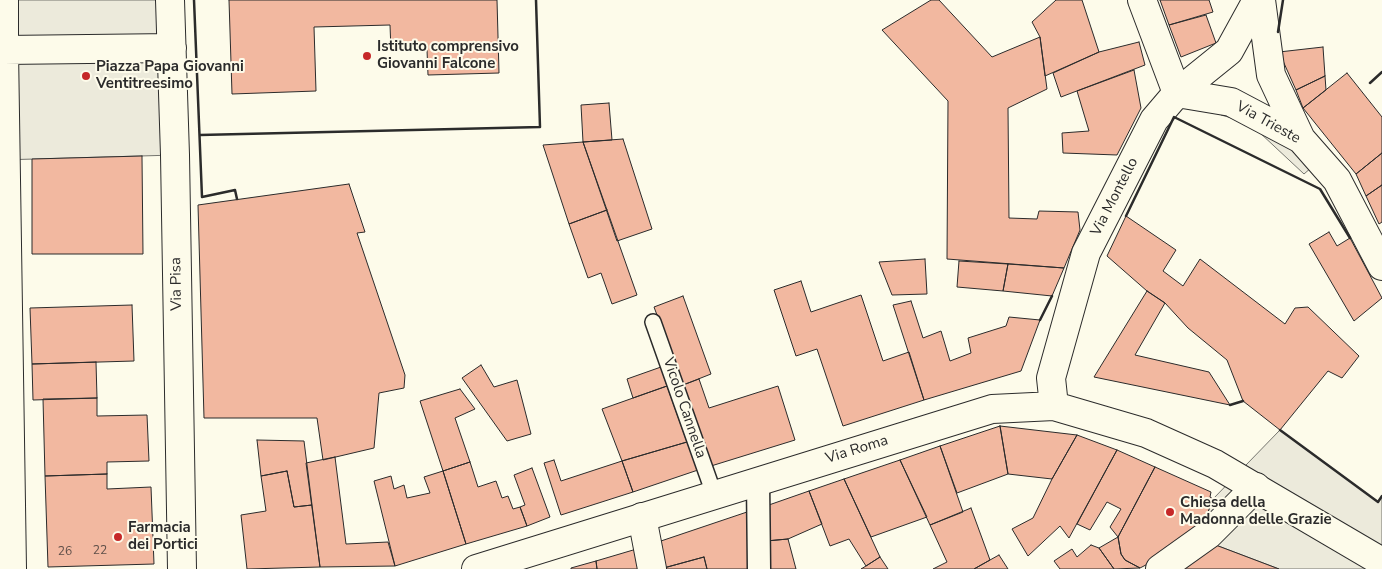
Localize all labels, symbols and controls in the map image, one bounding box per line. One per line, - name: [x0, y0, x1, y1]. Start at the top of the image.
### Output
- place label: Istituto comprensivo Giovanni Falcone: [377, 38, 519, 73]
- marker: Istituto comprensivo Giovanni Falcone: [361, 50, 373, 62]
- place label: Piazza Papa Giovanni Ventitreesimo: [96, 58, 244, 93]
- marker: Piazza Papa Giovanni Ventitreesimo: [80, 70, 92, 82]
- street label: Via Trieste: [1233, 98, 1303, 148]
- street label: Via Montello: [1088, 155, 1142, 239]
- street label: Via Pisa: [168, 257, 186, 311]
- street label: Vicolo Cannella: [658, 355, 710, 461]
- street label: Via Roma: [823, 432, 891, 468]
- place label: Chiesa della Madonna delle Grazie: [1180, 494, 1332, 529]
- marker: Chiesa della Madonna delle Grazie: [1164, 506, 1176, 518]
- place label: Farmacia dei Portici: [128, 519, 198, 554]
- marker: Farmacia dei Portici: [112, 531, 124, 543]
- house number: 22: [93, 544, 107, 558]
- house number: 26: [58, 545, 72, 559]

